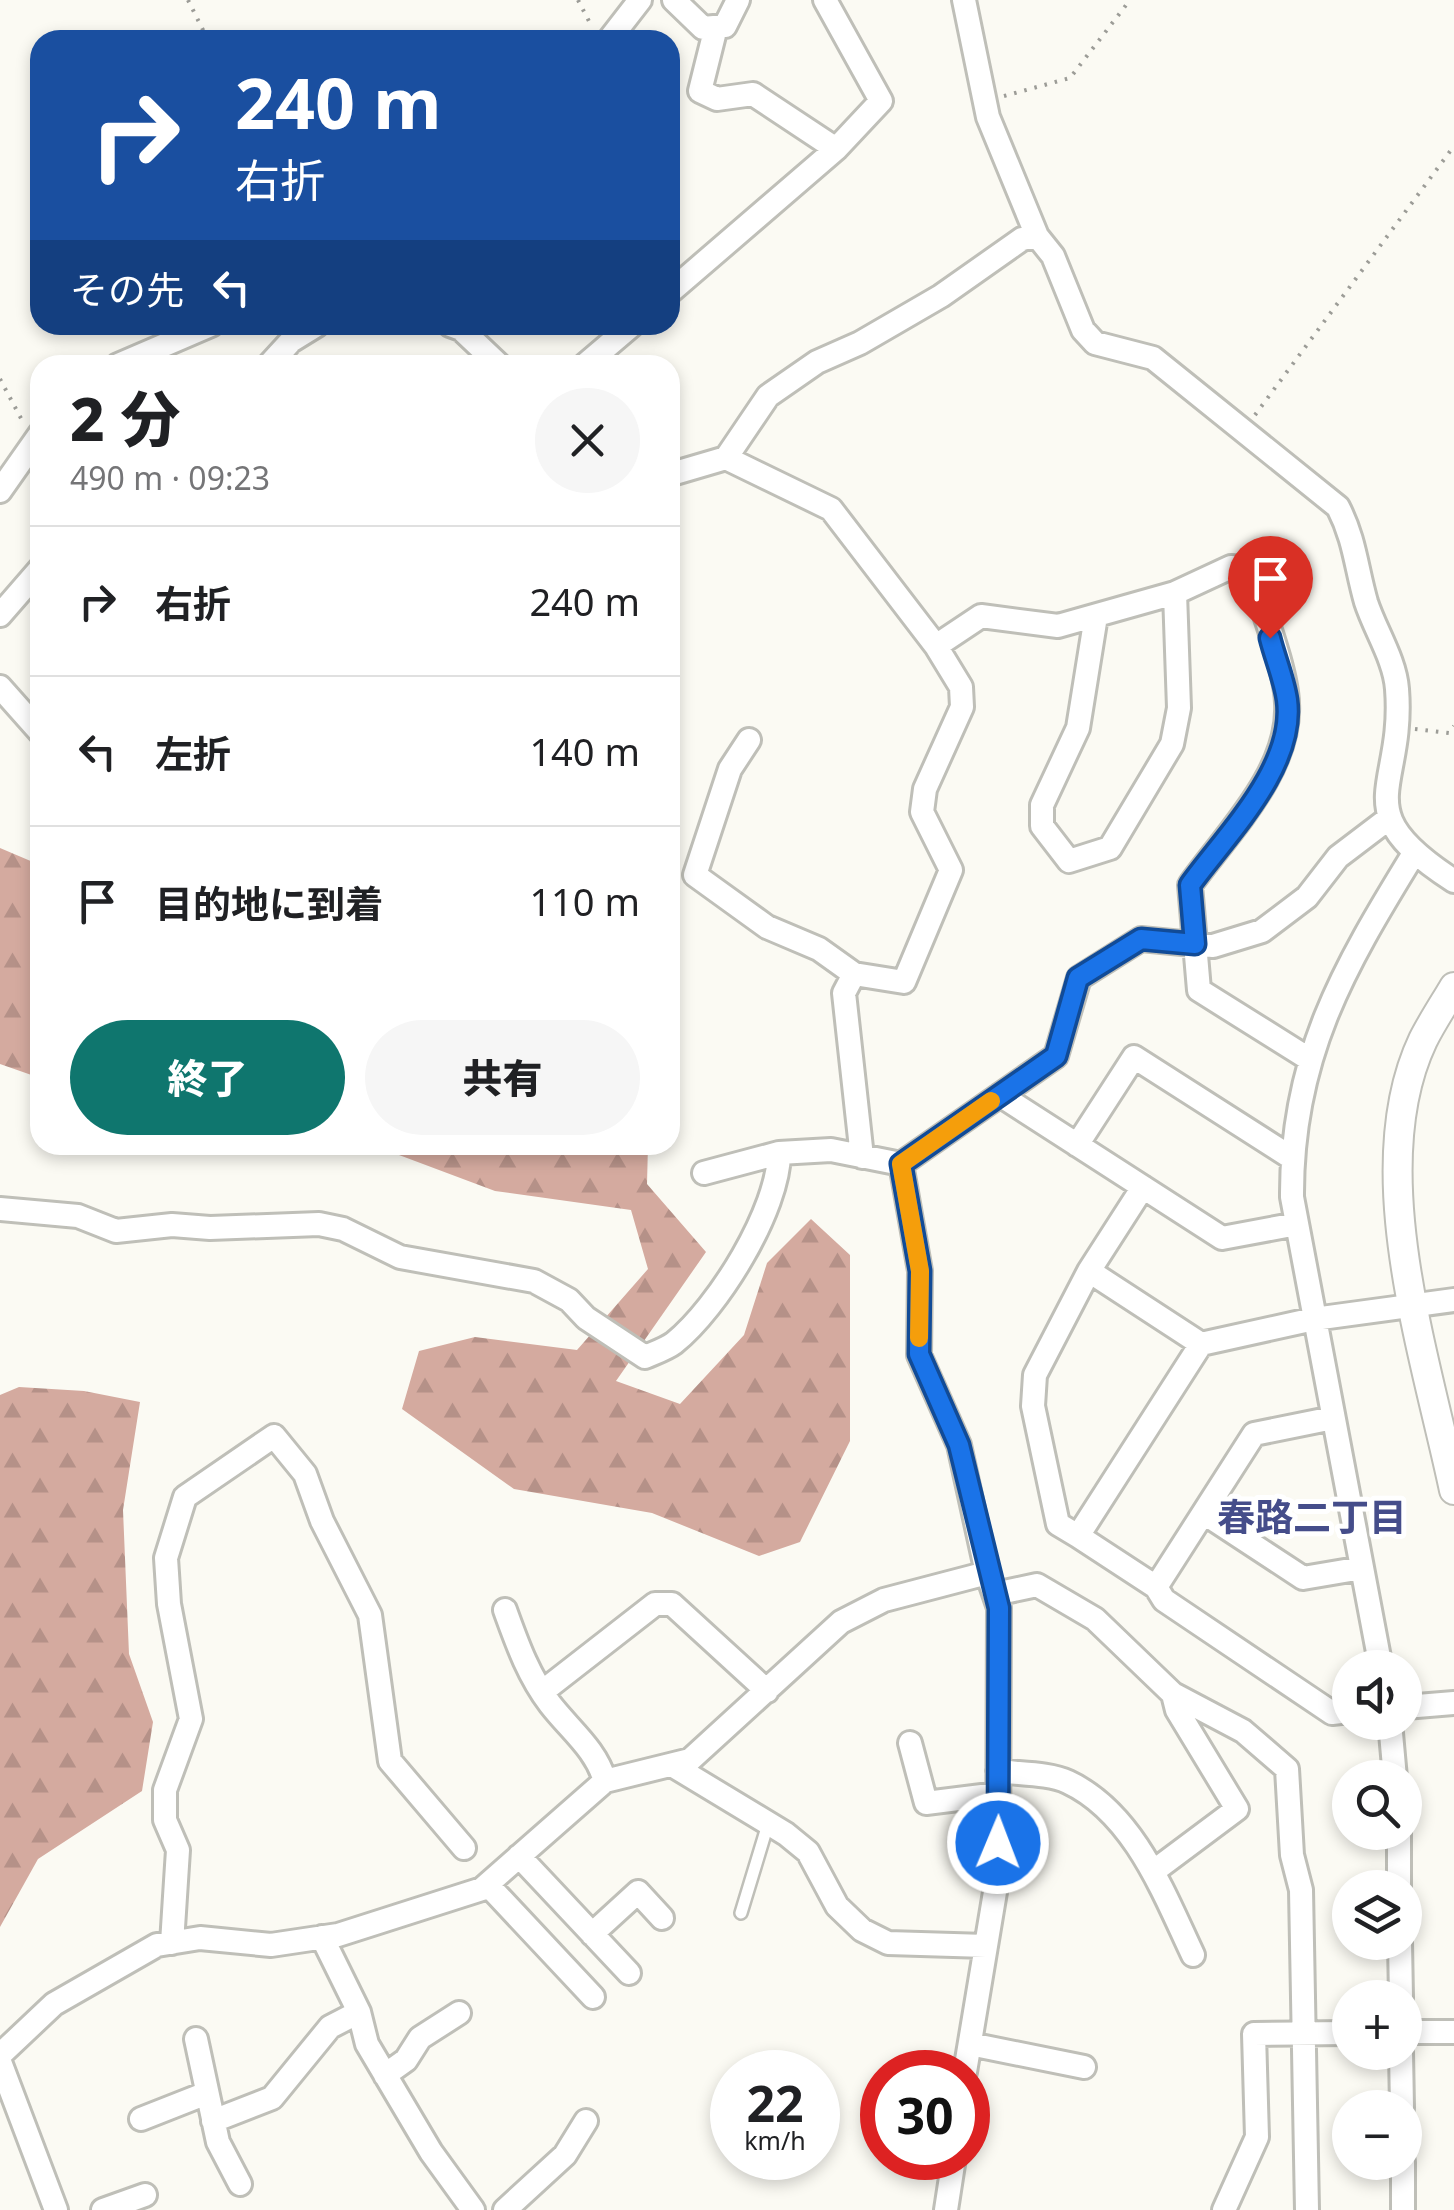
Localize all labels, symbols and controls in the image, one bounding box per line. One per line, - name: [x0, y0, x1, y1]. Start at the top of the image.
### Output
- text: 240 m: [235, 54, 442, 150]
- icon: right: [70, 70, 200, 200]
- text: 右折: [235, 149, 325, 210]
- icon: left: [204, 260, 259, 315]
- text: その先: [70, 263, 184, 315]
- text: 2 分: [70, 377, 180, 459]
- button: close: [535, 388, 640, 493]
- text: 490 m · 09:23: [70, 456, 270, 499]
- pin: [1228, 536, 1313, 639]
- icon: arrive: [1243, 551, 1298, 606]
- icon: right: [70, 574, 125, 629]
- text: 240 m: [529, 575, 640, 627]
- text: 右折: [155, 577, 231, 629]
- icon: left: [70, 724, 125, 779]
- text: 140 m: [529, 725, 640, 777]
- text: 左折: [155, 727, 231, 779]
- icon: arrive: [70, 874, 125, 929]
- text: 110 m: [529, 875, 640, 927]
- text: 目的地に到着: [155, 877, 383, 929]
- button: 終了: [70, 1020, 345, 1135]
- button: 共有: [365, 1020, 640, 1135]
- district label: 春路二丁目: [1217, 1490, 1407, 1542]
- map controls: [1332, 1650, 1422, 2180]
- button: sound: [1332, 1650, 1422, 1740]
- button: search: [1332, 1760, 1422, 1850]
- position arrow: [946, 1791, 1050, 1895]
- button: layers: [1332, 1870, 1422, 1960]
- button: +: [1332, 1980, 1422, 2070]
- speed limit sign: 30: [860, 2050, 990, 2180]
- text: 22: [746, 2069, 804, 2137]
- button: −: [1332, 2090, 1422, 2180]
- text: km/h: [744, 2123, 806, 2157]

